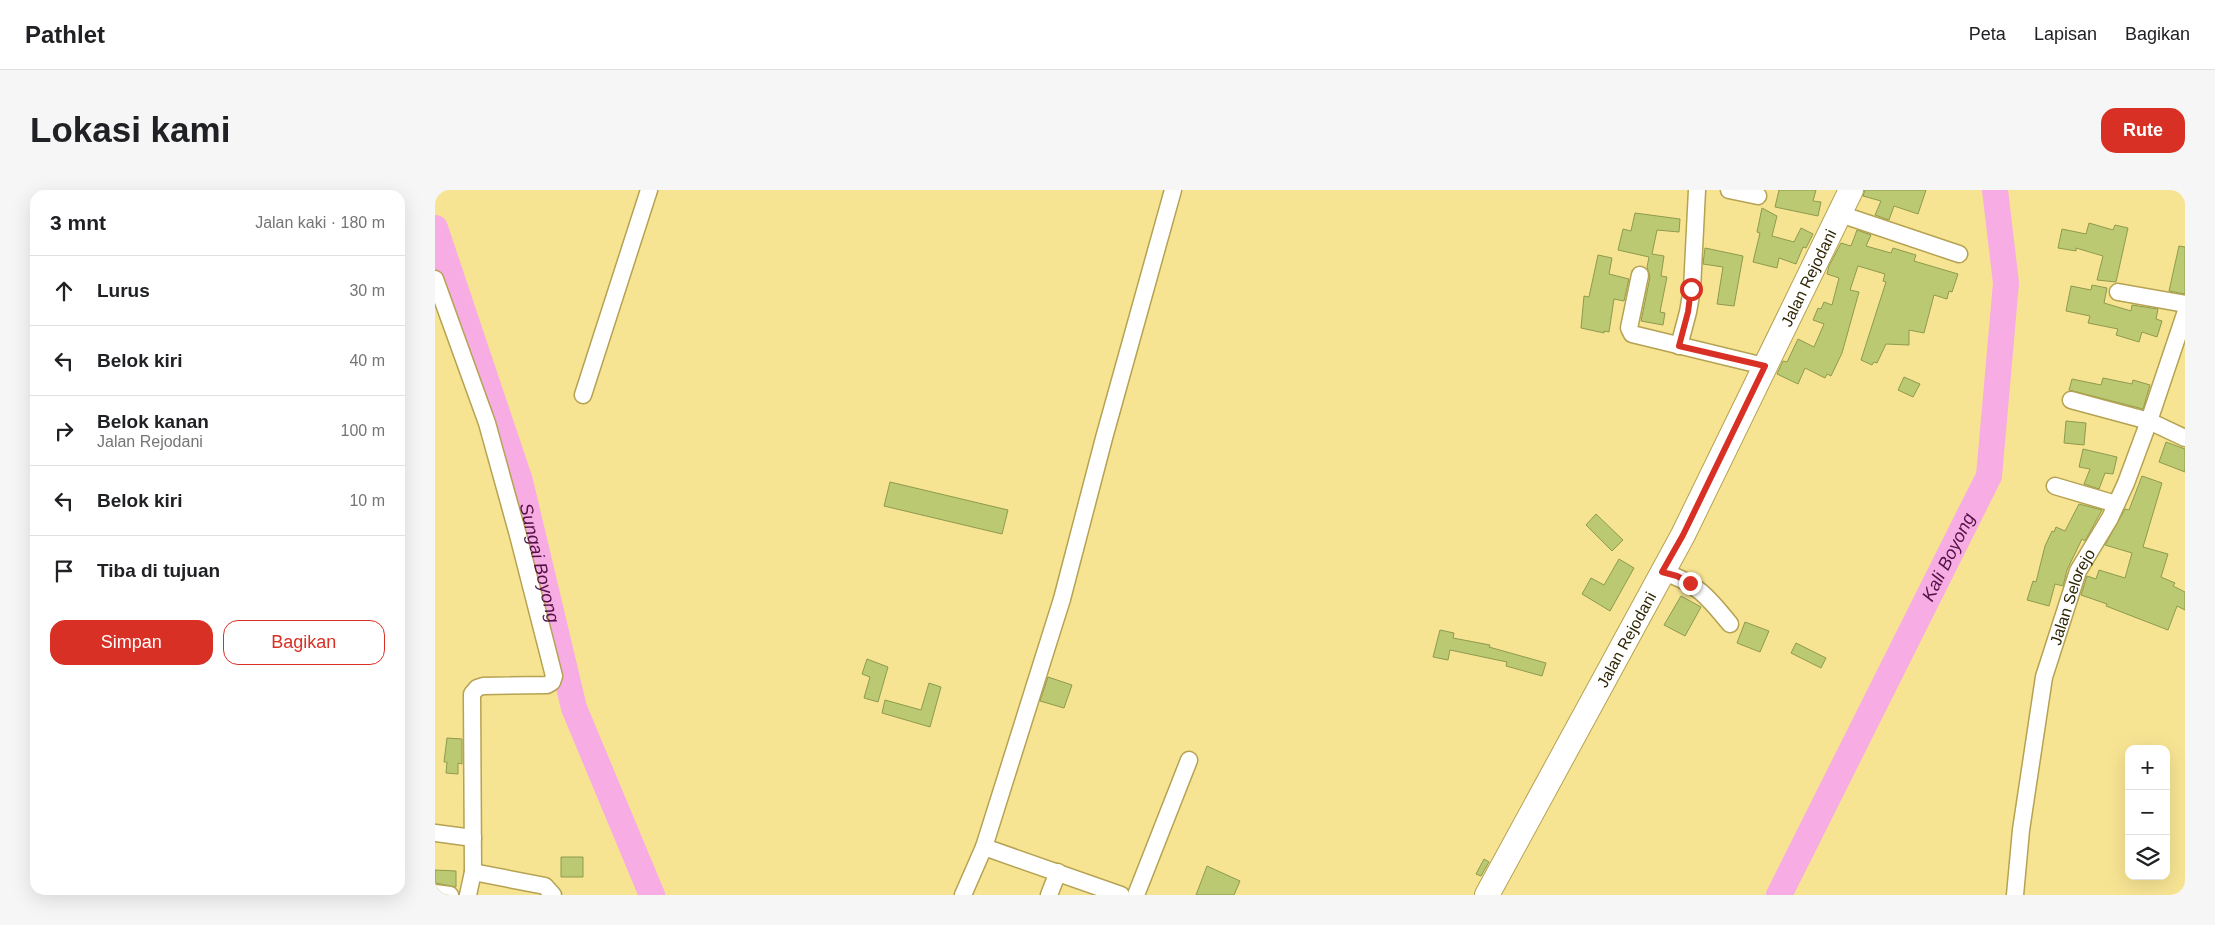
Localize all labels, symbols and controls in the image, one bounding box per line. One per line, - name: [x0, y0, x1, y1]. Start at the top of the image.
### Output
- text: Pathlet: [25, 21, 105, 48]
- text: Peta: [1969, 24, 2006, 44]
- text: Lapisan: [2034, 24, 2097, 44]
- text: Bagikan: [2125, 24, 2190, 44]
- button: Rute: [2101, 108, 2185, 153]
- text: Lokasi kami: [30, 110, 230, 149]
- text: 3 mnt: [50, 211, 106, 234]
- text: Jalan kaki · 180 m: [255, 214, 385, 231]
- street label: Jalan Rejodani: [1778, 227, 1840, 329]
- icon: ahead: [50, 277, 78, 305]
- route start: [1680, 278, 1703, 301]
- text: Lurus: [97, 280, 150, 301]
- text: 30 m: [349, 282, 385, 299]
- icon: left: [50, 347, 78, 375]
- text: Belok kiri: [97, 350, 183, 371]
- text: 40 m: [349, 352, 385, 369]
- text: Belok kanan: [97, 411, 209, 432]
- icon: right: [50, 417, 78, 445]
- text: 100 m: [341, 422, 385, 439]
- text: Jalan Rejodani: [97, 433, 203, 450]
- icon: left: [50, 487, 78, 515]
- text: Belok kiri: [97, 490, 183, 511]
- text: 10 m: [349, 492, 385, 509]
- water label: Sungai Boyong: [516, 501, 563, 625]
- water label: Kali Boyong: [1918, 510, 1979, 605]
- street label: Jalan Selorejo: [2047, 546, 2098, 647]
- icon: arrive: [50, 557, 78, 585]
- text: Tiba di tujuan: [97, 560, 220, 581]
- route end: [1679, 572, 1702, 595]
- street label: Jalan Rejodani: [1594, 589, 1659, 690]
- button: Simpan: [50, 620, 213, 665]
- button: Bagikan: [223, 620, 385, 665]
- map controls: [2125, 745, 2170, 880]
- button: +: [2125, 745, 2170, 790]
- button: −: [2125, 790, 2170, 835]
- button: layers: [2125, 835, 2170, 880]

